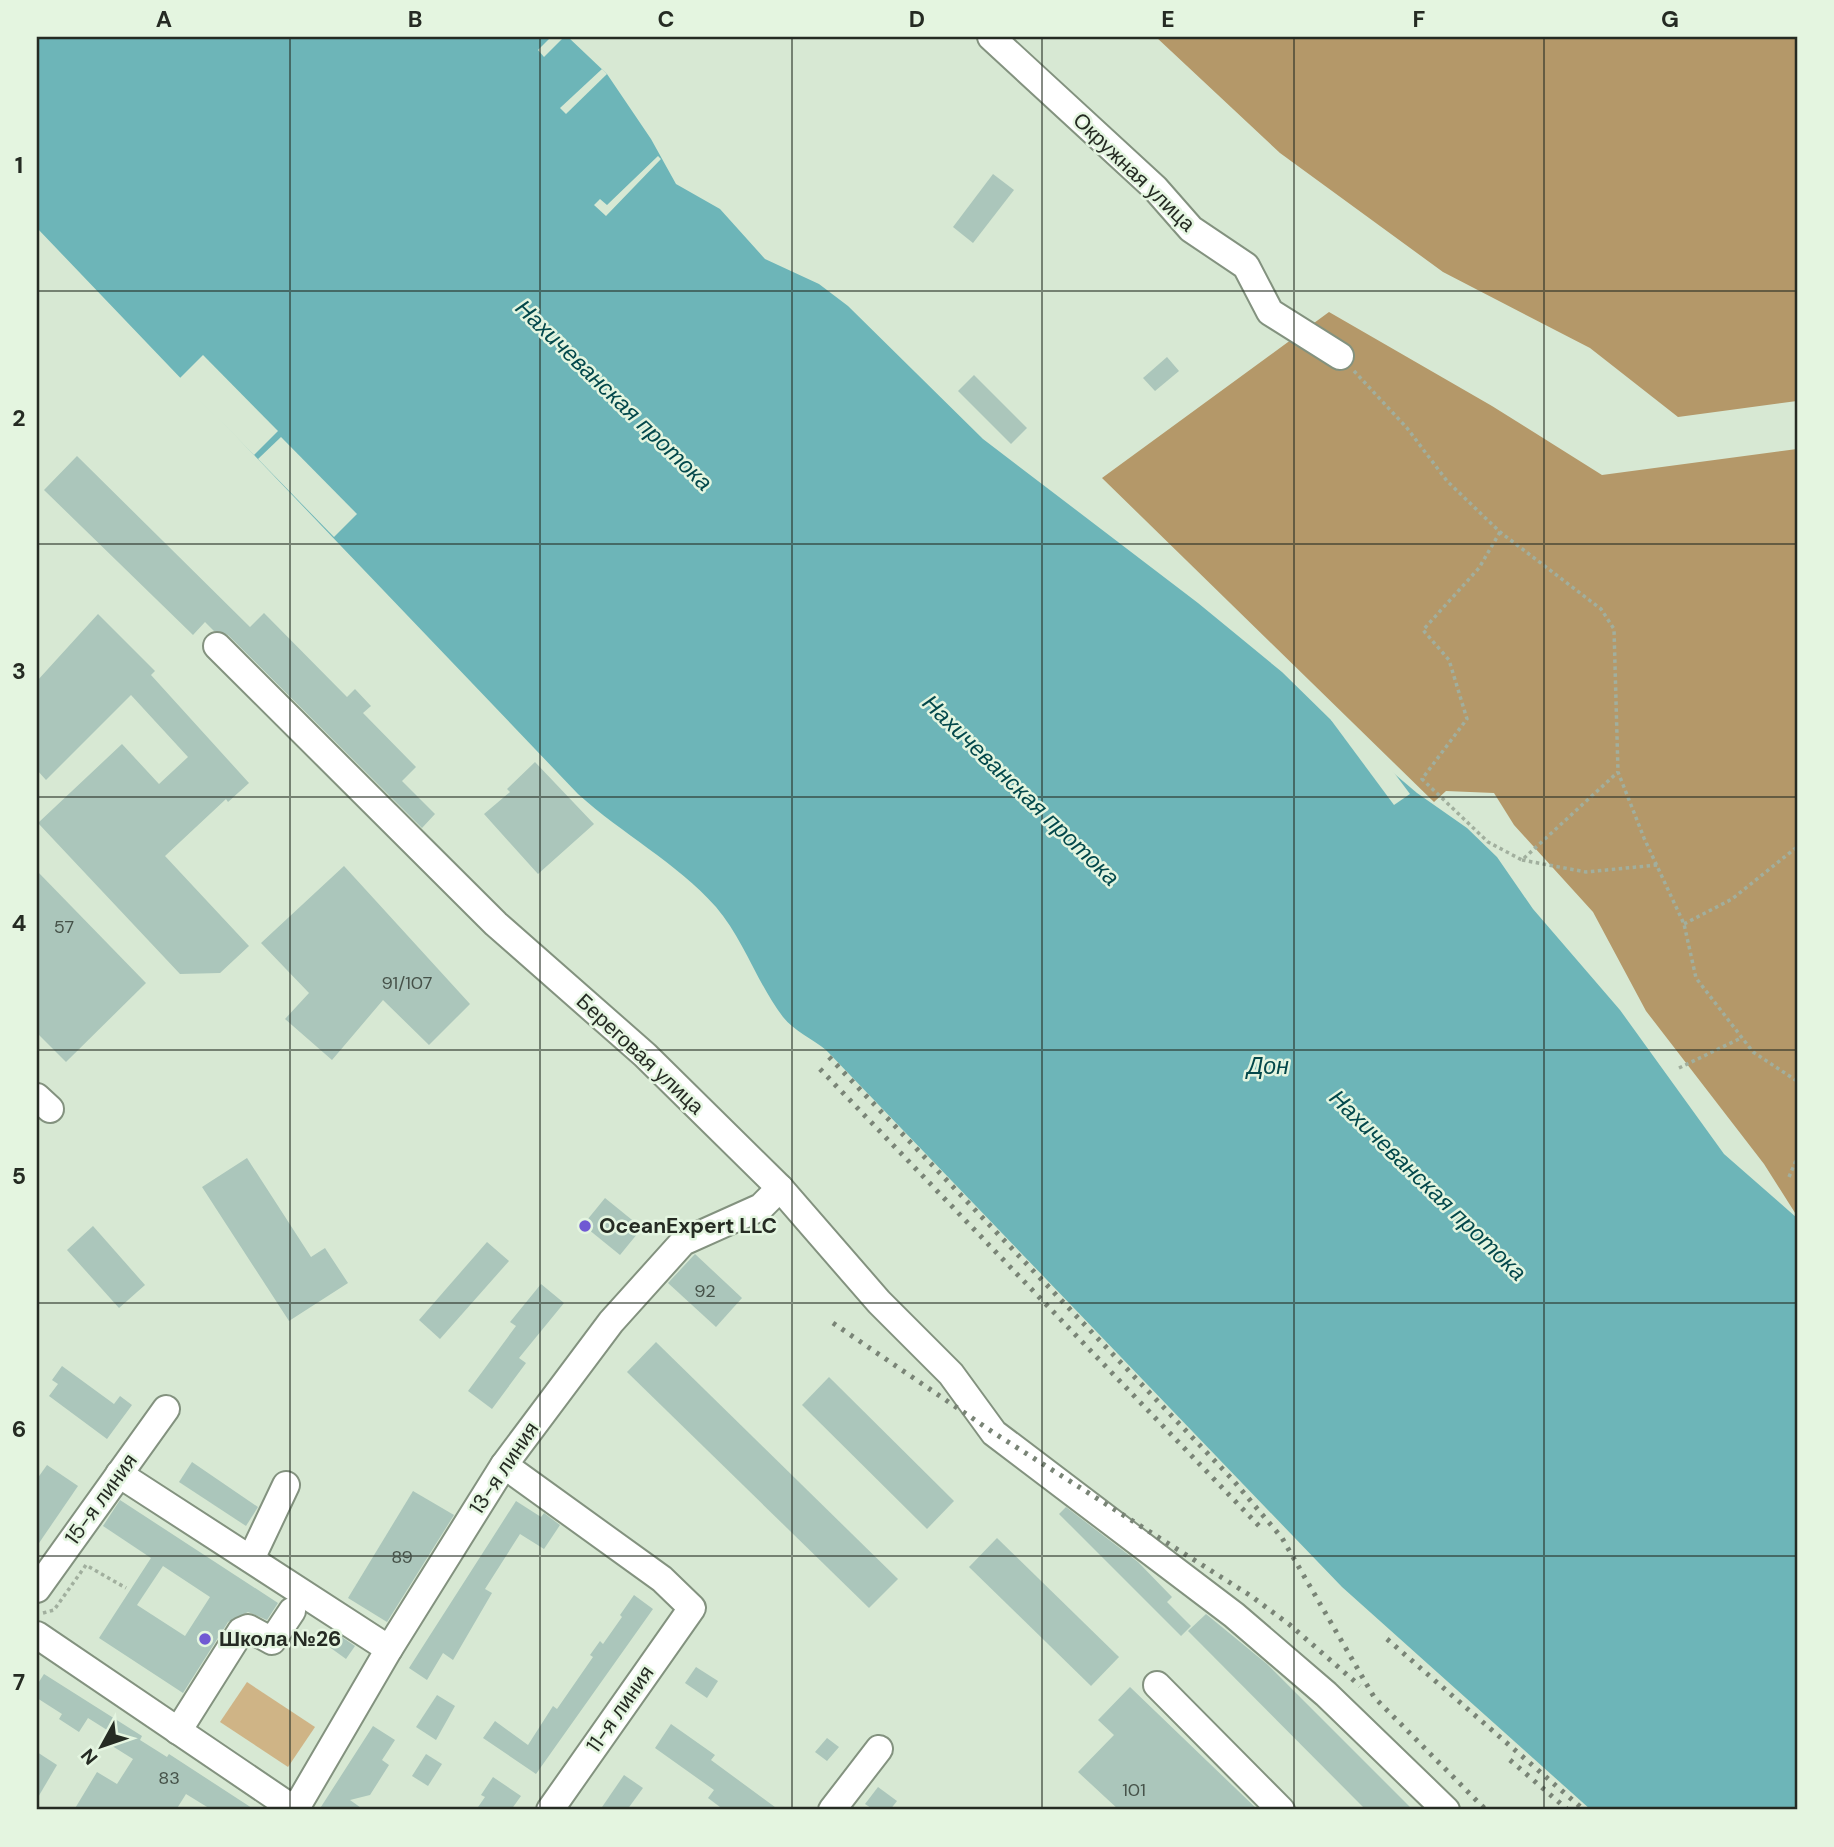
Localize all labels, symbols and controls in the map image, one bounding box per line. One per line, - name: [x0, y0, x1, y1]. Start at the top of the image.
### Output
- text: A: [156, 4, 172, 34]
- text: B: [408, 4, 422, 34]
- text: C: [658, 4, 674, 34]
- text: D: [909, 4, 925, 34]
- text: E: [1161, 4, 1175, 34]
- text: F: [1413, 4, 1426, 34]
- text: G: [1661, 4, 1679, 34]
- street label: Окружная улица: [1067, 106, 1201, 238]
- text: 1: [15, 150, 23, 180]
- water label: Нахичеванская протока: [509, 293, 719, 497]
- text: 2: [12, 403, 26, 433]
- text: 3: [12, 656, 26, 686]
- water label: Нахичеванская протока: [916, 688, 1126, 892]
- text: 4: [12, 908, 27, 938]
- house number: 57: [54, 915, 74, 939]
- house number: 91/107: [382, 971, 432, 995]
- street label: Береговая улица: [570, 988, 710, 1121]
- water label: Дон: [1244, 1051, 1289, 1081]
- water label: Нахичеванская протока: [1323, 1083, 1533, 1287]
- text: 5: [12, 1161, 26, 1191]
- place label: OceanExpert LLC: [599, 1212, 777, 1240]
- marker: OceanExpert LLC: [577, 1218, 593, 1234]
- house number: 92: [694, 1279, 716, 1303]
- text: 6: [12, 1414, 26, 1444]
- street label: 13-я линия: [463, 1416, 545, 1520]
- street label: 15-я линия: [58, 1448, 144, 1550]
- house number: 89: [391, 1545, 413, 1569]
- place label: Школа №26: [219, 1625, 341, 1653]
- marker: Школа №26: [197, 1631, 213, 1647]
- street label: 11-я линия: [580, 1660, 660, 1758]
- text: 7: [13, 1667, 25, 1697]
- north arrow: [66, 1710, 136, 1780]
- text: N: [75, 1743, 103, 1770]
- house number: 83: [158, 1766, 180, 1790]
- house number: 101: [1122, 1778, 1146, 1802]

